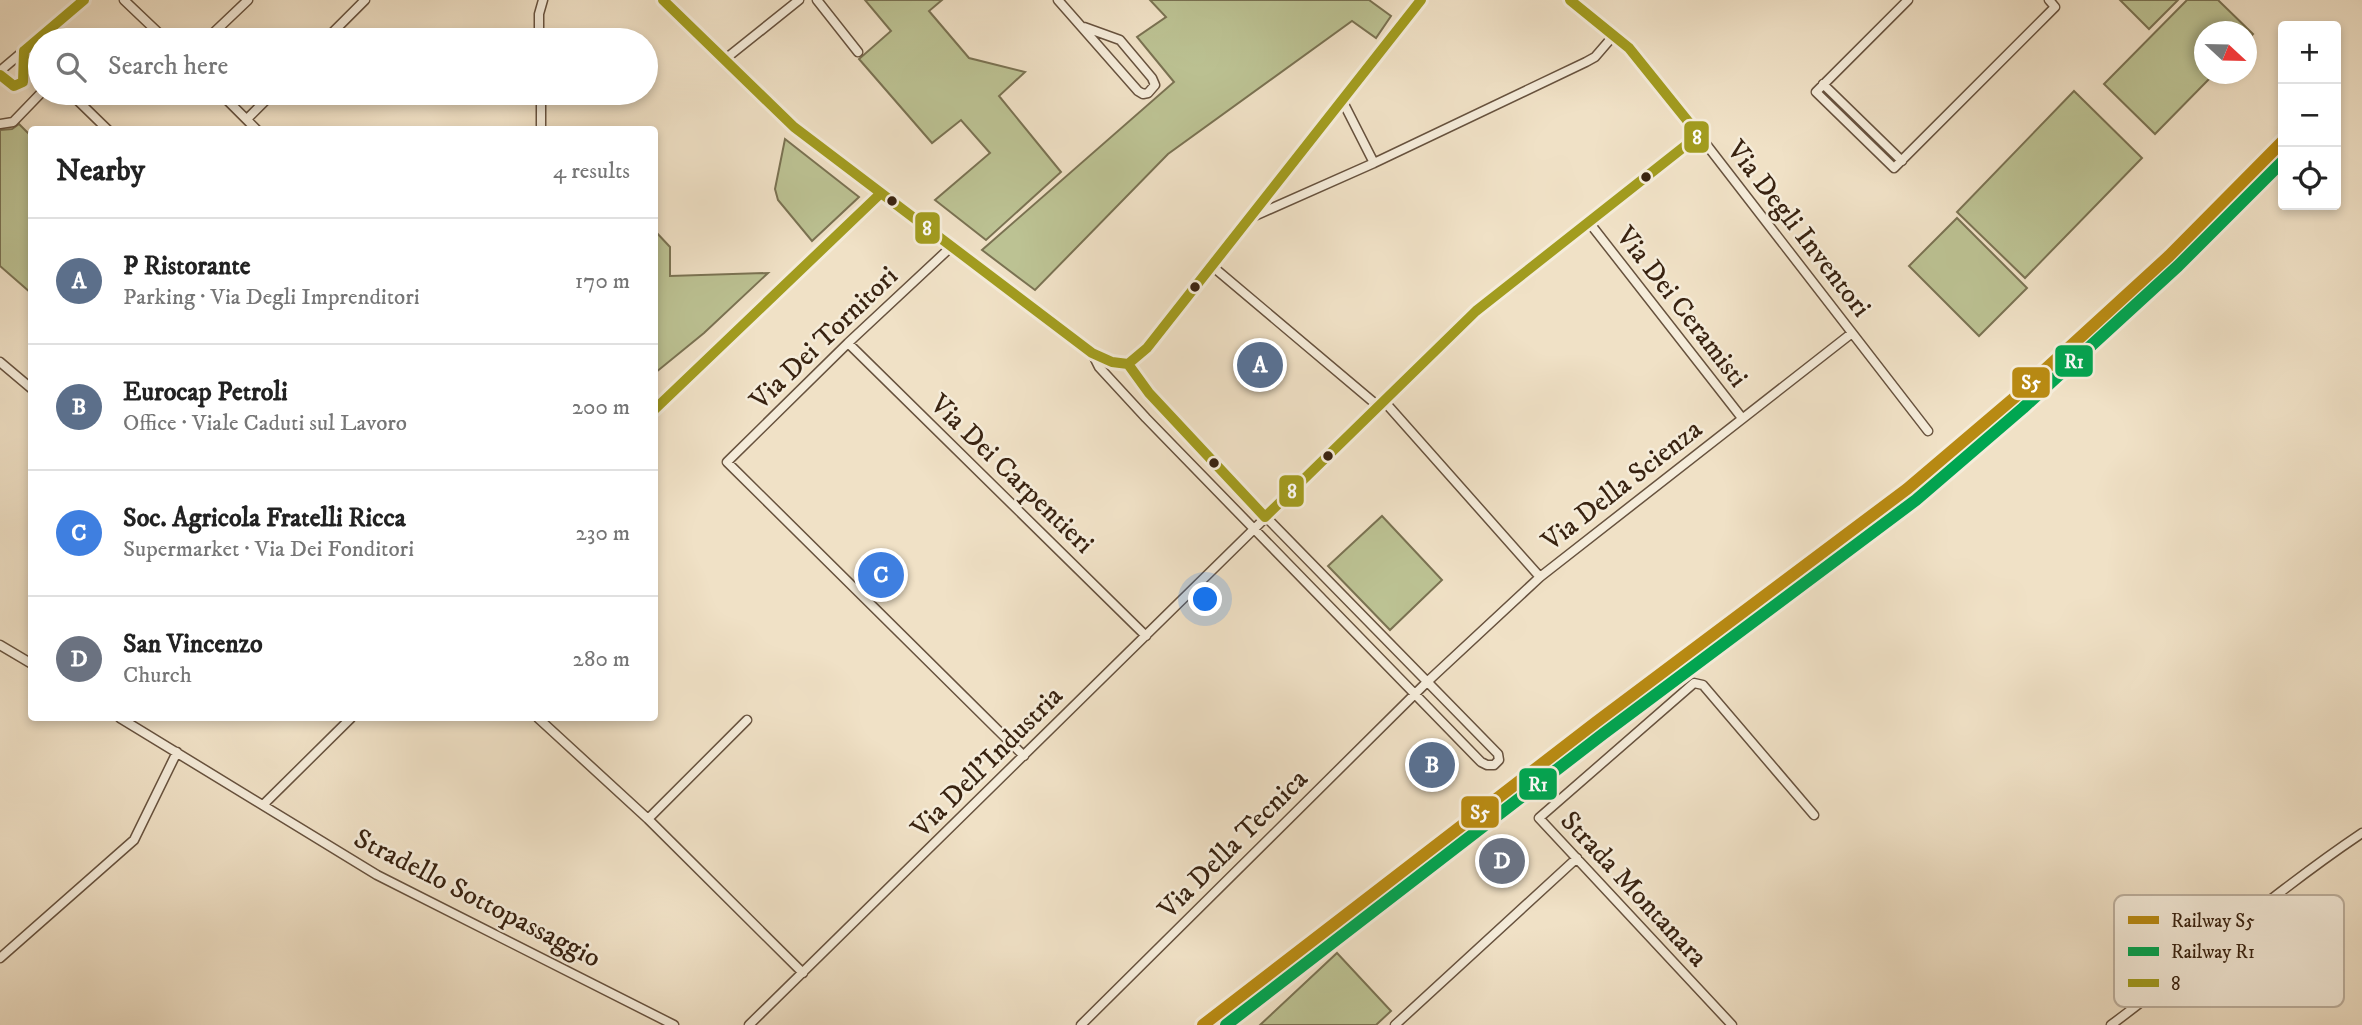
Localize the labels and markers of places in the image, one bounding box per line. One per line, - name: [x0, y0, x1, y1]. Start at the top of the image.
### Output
- unlabelled marker: [1639, 170, 1653, 184]
- unlabelled marker: [885, 194, 899, 208]
- unlabelled marker: [1188, 280, 1202, 294]
- pin: A: [1237, 339, 1283, 391]
- unlabelled marker: [1321, 449, 1335, 463]
- unlabelled marker: [1207, 456, 1221, 470]
- pin: C: [858, 549, 904, 601]
- pin: B: [1409, 739, 1455, 791]
- pin: D: [1479, 835, 1525, 887]

